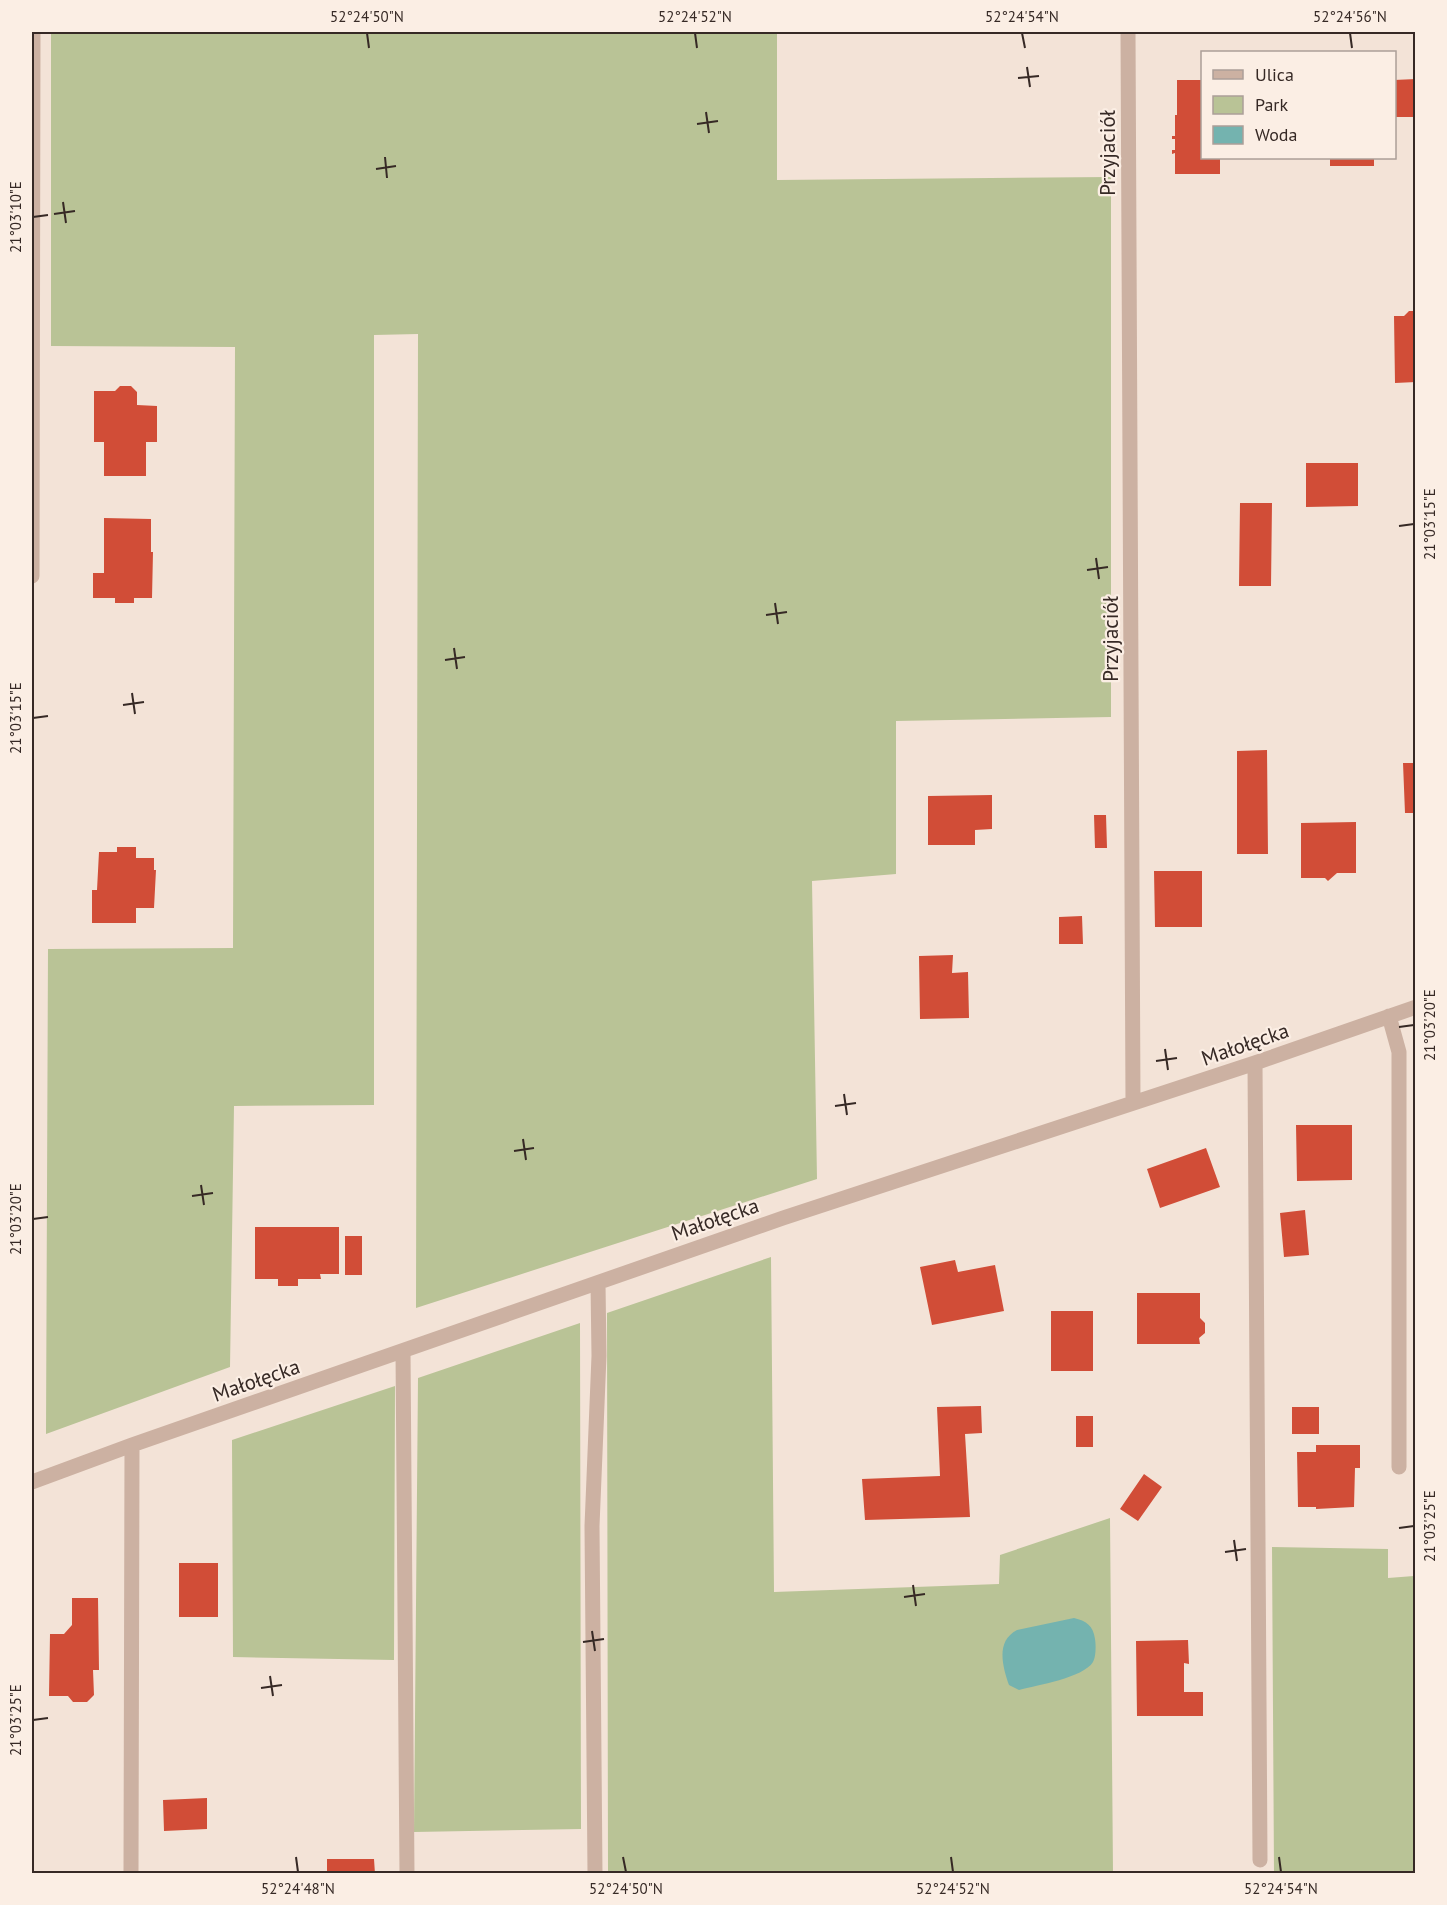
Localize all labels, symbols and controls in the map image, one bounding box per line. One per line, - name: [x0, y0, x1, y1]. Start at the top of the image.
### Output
- text: 52°24'50"N: [330, 7, 404, 26]
- text: 52°24'52"N: [658, 7, 732, 26]
- text: 52°24'54"N: [985, 7, 1059, 26]
- text: 52°24'56"N: [1313, 7, 1387, 26]
- legend: [1201, 51, 1396, 159]
- text: Ulica: [1255, 63, 1294, 86]
- text: Park: [1255, 93, 1288, 116]
- street label: Przyjaciół: [1094, 110, 1121, 196]
- text: Woda: [1255, 123, 1297, 146]
- text: 21°03'10"E: [6, 181, 25, 253]
- text: 21°03'15"E: [1420, 488, 1439, 560]
- street label: Przyjaciół: [1097, 596, 1124, 682]
- text: 21°03'15"E: [6, 682, 25, 754]
- text: 21°03'20"E: [1420, 989, 1439, 1061]
- street label: Małołęcka: [1198, 1016, 1292, 1072]
- text: 21°03'20"E: [6, 1183, 25, 1255]
- street label: Małołęcka: [668, 1191, 762, 1247]
- street label: Małołęcka: [209, 1352, 303, 1408]
- text: 21°03'25"E: [1420, 1490, 1439, 1562]
- text: 21°03'25"E: [6, 1684, 25, 1756]
- text: 52°24'48"N: [261, 1879, 335, 1898]
- text: 52°24'50"N: [589, 1879, 663, 1898]
- text: 52°24'52"N: [916, 1879, 990, 1898]
- text: 52°24'54"N: [1244, 1879, 1318, 1898]

